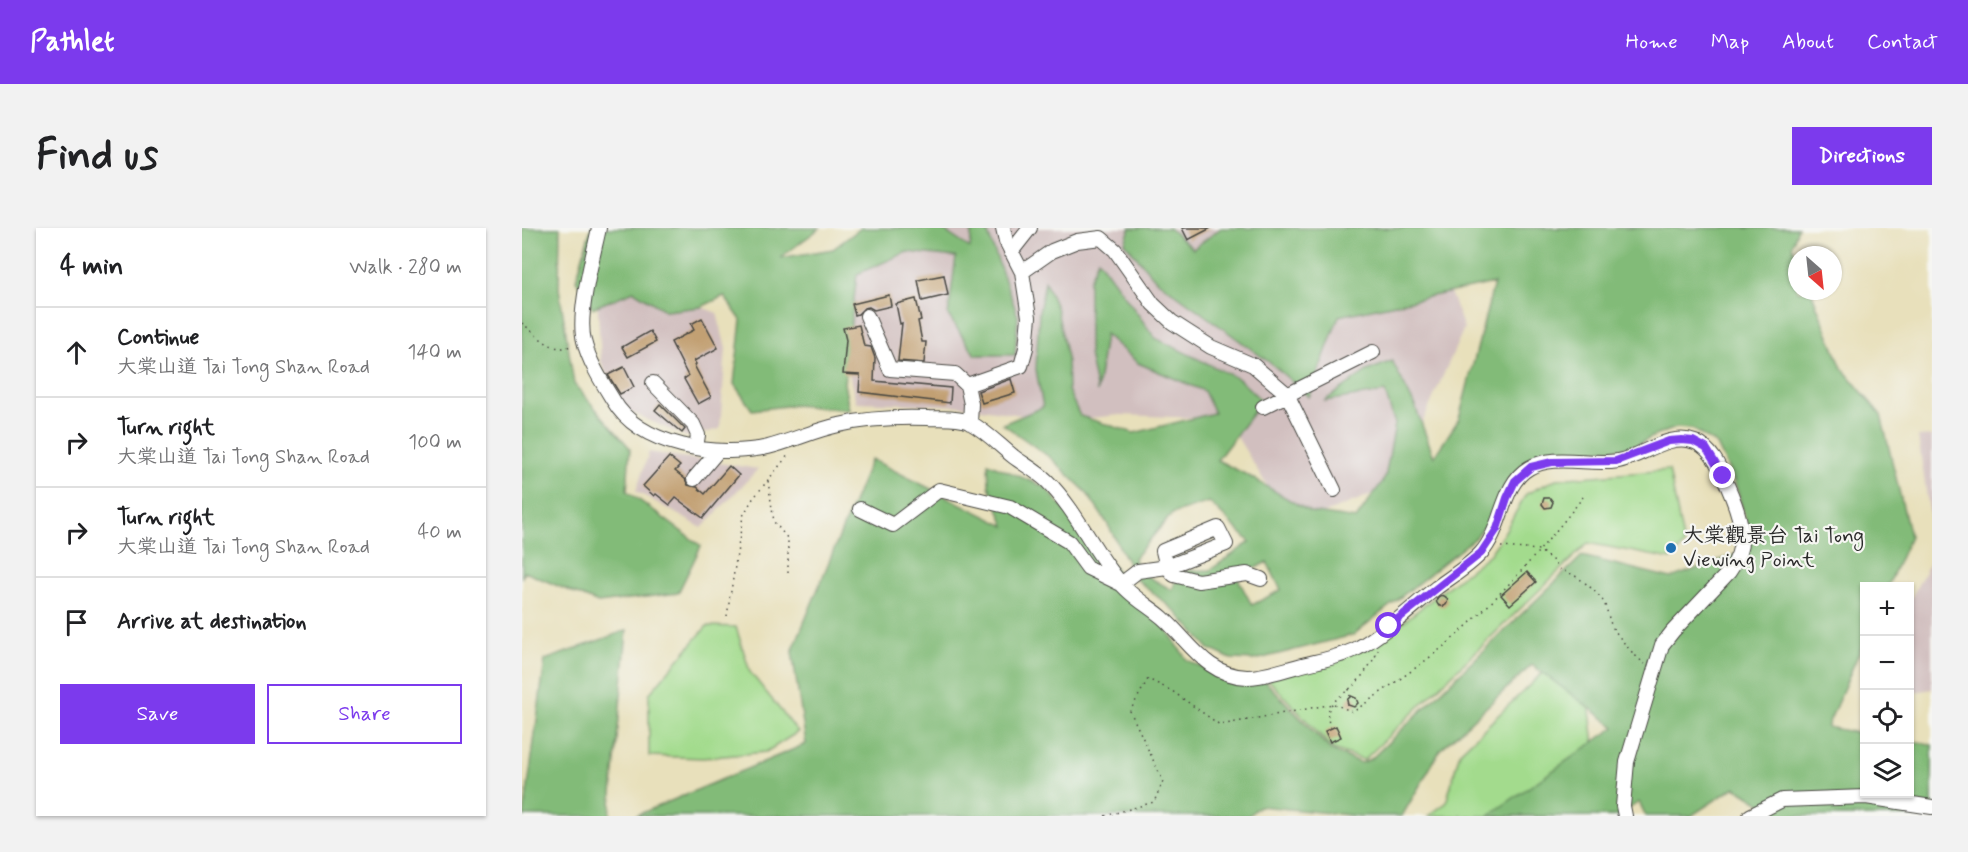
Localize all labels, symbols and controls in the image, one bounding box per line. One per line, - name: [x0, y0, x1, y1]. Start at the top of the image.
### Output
- text: Pathlet: [30, 24, 114, 61]
- text: Home: [1626, 28, 1678, 56]
- text: Map: [1711, 28, 1749, 56]
- text: About: [1782, 28, 1834, 56]
- text: Contact: [1867, 28, 1938, 56]
- button: Directions: [1792, 127, 1932, 185]
- text: Find us: [36, 129, 158, 184]
- north arrow: [1788, 246, 1842, 300]
- text: 4 min: [60, 250, 123, 284]
- text: Walk · 280 m: [349, 254, 462, 281]
- text: Continue: [117, 324, 199, 352]
- icon: ahead: [60, 336, 93, 369]
- text: 140 m: [408, 339, 462, 366]
- text: 大棠山道 Tai Tong Shan Road: [117, 354, 370, 381]
- text: Turn right: [117, 414, 215, 442]
- icon: right: [60, 426, 93, 459]
- text: 100 m: [408, 429, 462, 456]
- text: 大棠山道 Tai Tong Shan Road: [117, 444, 370, 471]
- route end: [1709, 462, 1735, 488]
- text: Turn right: [117, 504, 215, 532]
- icon: right: [60, 516, 93, 549]
- text: 40 m: [418, 519, 462, 546]
- place label: 大棠觀景台 Tai Tong Viewing Point: [1683, 522, 1864, 574]
- text: 大棠山道 Tai Tong Shan Road: [117, 534, 370, 561]
- marker: 大棠觀景台 Tai Tong Viewing Point: [1664, 541, 1678, 555]
- map controls: [1860, 582, 1914, 798]
- button: +: [1860, 582, 1914, 636]
- icon: arrive: [60, 606, 93, 639]
- text: Arrive at destination: [117, 608, 307, 636]
- route start: [1375, 612, 1401, 638]
- button: −: [1860, 636, 1914, 690]
- button: Save: [60, 684, 255, 744]
- button: Share: [267, 684, 462, 744]
- button: locate: [1860, 690, 1914, 744]
- button: layers: [1860, 744, 1914, 798]

